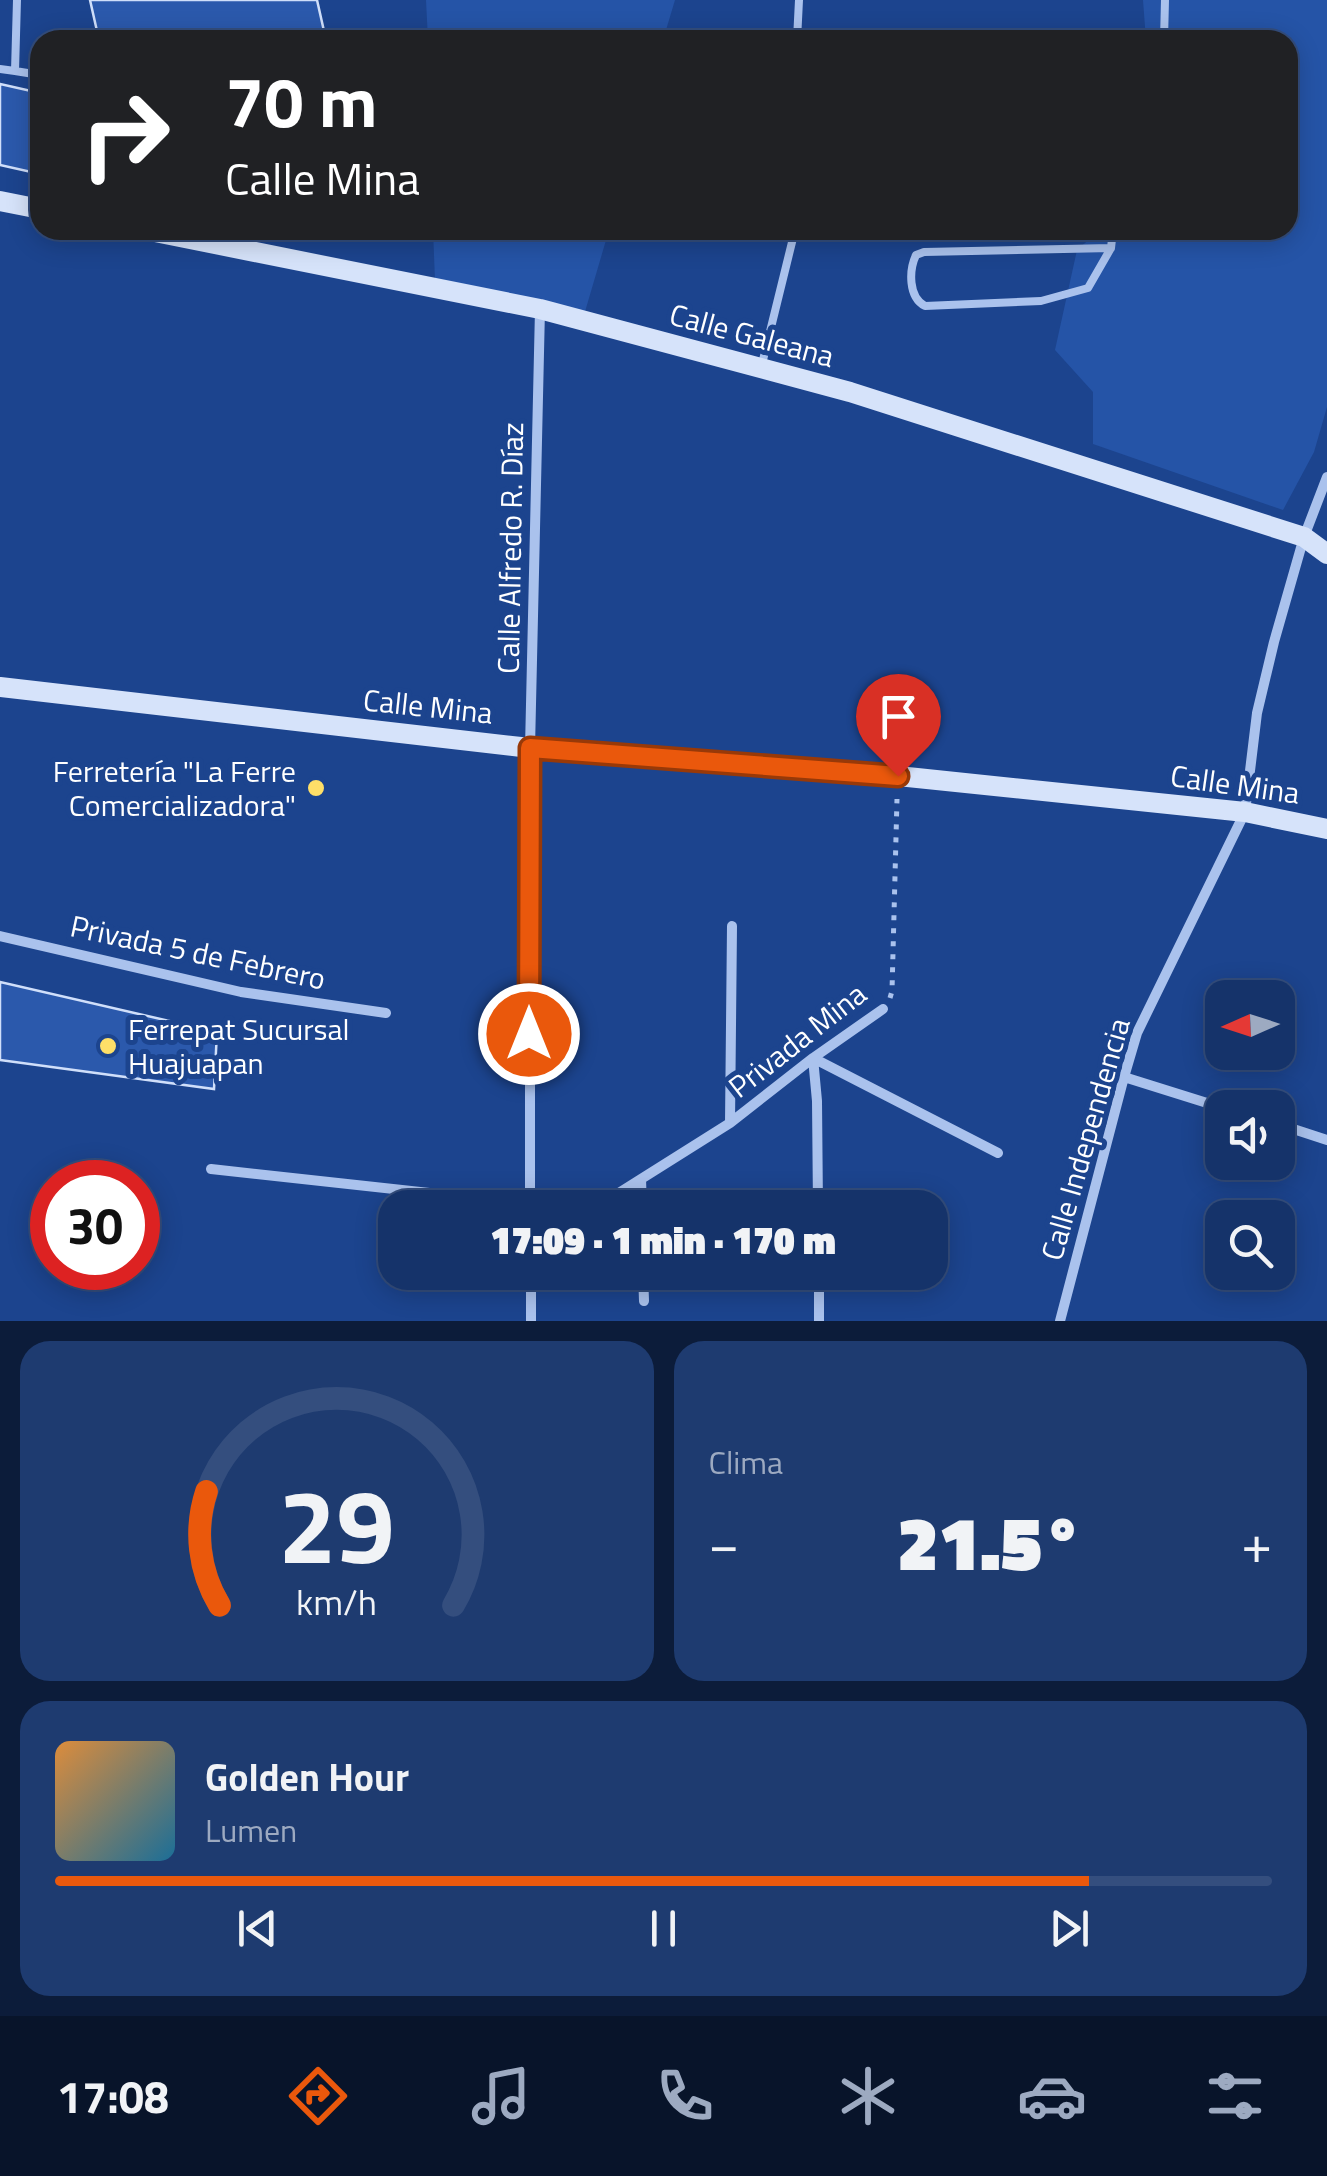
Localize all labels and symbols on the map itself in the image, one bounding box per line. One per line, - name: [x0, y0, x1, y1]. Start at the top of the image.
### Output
- street label: Calle Galeana: [665, 291, 839, 379]
- street label: Calle Alfredo R. Díaz: [485, 422, 535, 674]
- pin: [856, 674, 941, 777]
- street label: Calle Mina: [361, 676, 495, 736]
- place label: Ferretería "La Ferre Comercializadora": [53, 748, 296, 828]
- street label: Calle Mina: [1167, 752, 1303, 816]
- marker: Ferretería "La Ferre Comercializadora": [305, 777, 327, 799]
- street label: Privada 5 de Febrero: [66, 902, 330, 1002]
- street label: Privada Mina: [718, 971, 876, 1109]
- north arrow: [1205, 980, 1295, 1070]
- position arrow: [477, 982, 581, 1086]
- place label: Ferrepat Sucursal Huajuapan: [128, 1006, 349, 1086]
- street label: Calle Independencia: [1028, 1012, 1142, 1266]
- marker: Ferrepat Sucursal Huajuapan: [97, 1035, 119, 1057]
- speed limit sign: 30: [30, 1160, 160, 1290]

